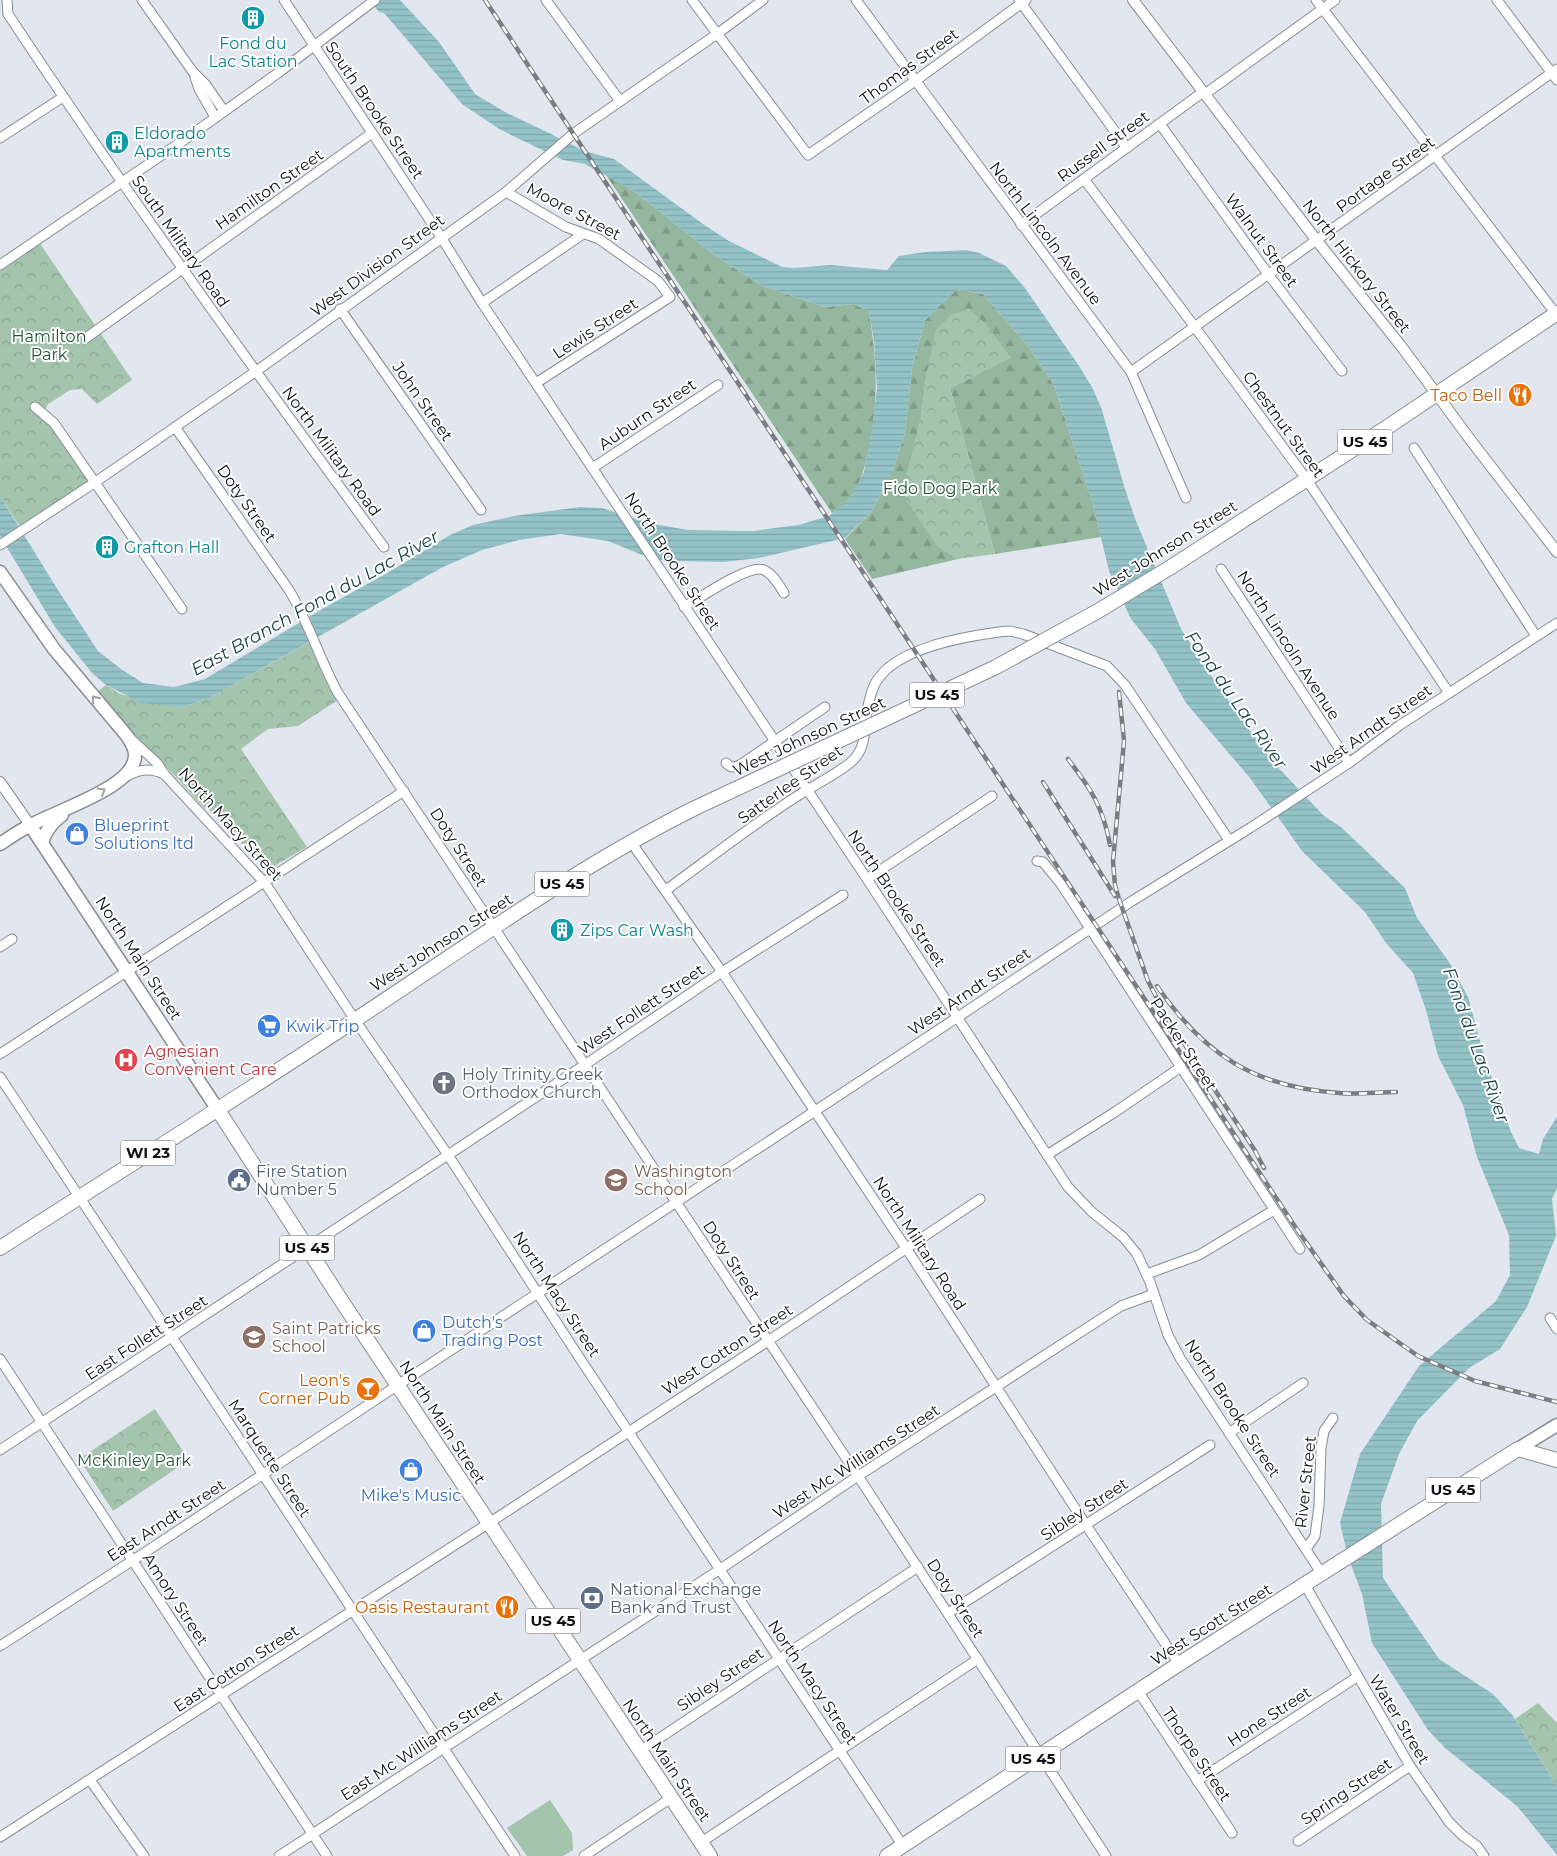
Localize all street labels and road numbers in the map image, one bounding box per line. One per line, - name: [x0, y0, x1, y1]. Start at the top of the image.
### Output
- street label: Thomas Street: [856, 24, 963, 108]
- street label: South Brooke Street: [321, 38, 428, 183]
- street label: Russell Street: [1054, 106, 1153, 186]
- street label: Portage Street: [1332, 132, 1439, 216]
- street label: Hamilton Street: [212, 145, 327, 234]
- street label: North Lincoln Avenue: [986, 158, 1106, 309]
- street label: South Military Road: [128, 172, 233, 311]
- street label: Moore Street: [523, 179, 624, 244]
- street label: Walnut Street: [1221, 190, 1302, 291]
- street label: North Hickory Street: [1299, 196, 1415, 337]
- street label: West Division Street: [307, 210, 448, 320]
- street label: Lewis Street: [549, 294, 642, 363]
- street label: John Street: [388, 357, 457, 445]
- street label: Chestnut Street: [1239, 367, 1329, 482]
- street label: Auburn Street: [595, 375, 700, 454]
- street label: North Military Road: [278, 383, 385, 520]
- road number: US 45: [1338, 430, 1392, 454]
- street label: Doty Street: [213, 461, 281, 546]
- street label: North Brooke Street: [621, 489, 725, 634]
- street label: West Johnson Street: [1090, 496, 1241, 600]
- street label: North Lincoln Avenue: [1233, 567, 1344, 724]
- street label: West Arndt Street: [1307, 680, 1436, 778]
- road number: US 45: [910, 682, 964, 708]
- street label: West Johnson Street: [730, 693, 889, 780]
- street label: Satterlee Street: [734, 741, 847, 828]
- street label: North Macy Street: [175, 764, 287, 885]
- street label: Doty Street: [426, 804, 491, 891]
- street label: North Brooke Street: [844, 826, 950, 971]
- road number: US 45: [534, 872, 590, 896]
- street label: West Johnson Street: [367, 889, 516, 996]
- street label: North Main Street: [92, 893, 186, 1024]
- street label: West Arndt Street: [905, 943, 1034, 1039]
- street label: West Follett Street: [574, 960, 709, 1059]
- street label: Packer Street: [1146, 994, 1221, 1095]
- road number: WI 23: [120, 1140, 176, 1166]
- street label: North Military Road: [869, 1173, 970, 1314]
- street label: Doty Street: [699, 1217, 764, 1304]
- street label: North Macy Street: [509, 1228, 605, 1361]
- road number: US 45: [280, 1236, 334, 1260]
- street label: East Follett Street: [82, 1291, 211, 1384]
- street label: West Cotton Street: [658, 1300, 797, 1399]
- street label: North Brooke Street: [1181, 1336, 1285, 1481]
- street label: North Main Street: [396, 1357, 490, 1488]
- street label: Marquette Street: [224, 1396, 315, 1521]
- street label: West Mc Williams Street: [769, 1400, 944, 1523]
- street label: River Street: [1291, 1434, 1320, 1529]
- street label: Sibley Street: [1037, 1474, 1132, 1545]
- street label: East Arndt Street: [104, 1475, 229, 1566]
- road number: US 45: [1426, 1478, 1480, 1502]
- street label: Amory Street: [139, 1550, 213, 1649]
- street label: Doty Street: [923, 1555, 988, 1642]
- street label: West Scott Street: [1147, 1579, 1276, 1669]
- road number: US 45: [526, 1608, 580, 1634]
- street label: North Macy Street: [764, 1616, 862, 1749]
- street label: East Cotton Street: [170, 1621, 303, 1716]
- street label: Sibley Street: [673, 1643, 767, 1715]
- street label: Water Street: [1365, 1671, 1434, 1768]
- street label: Hone Street: [1224, 1682, 1315, 1751]
- street label: East Mc Williams Street: [337, 1686, 506, 1805]
- street label: North Main Street: [619, 1695, 715, 1826]
- street label: Thorpe Street: [1158, 1704, 1235, 1805]
- road number: US 45: [1006, 1746, 1060, 1772]
- street label: Spring Street: [1297, 1754, 1396, 1829]

